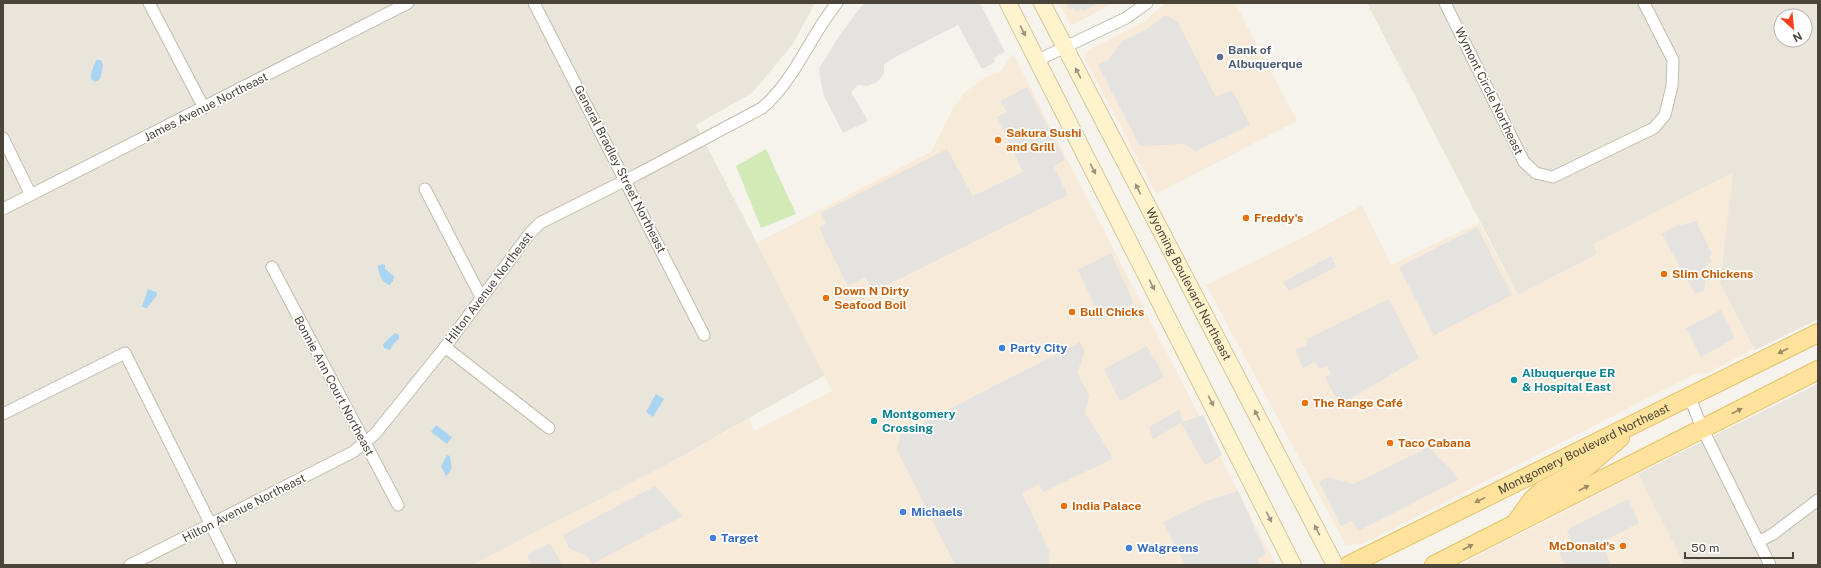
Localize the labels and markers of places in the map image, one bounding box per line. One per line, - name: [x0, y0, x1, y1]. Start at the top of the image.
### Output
- place label: Bank of Albuquerque: [1228, 43, 1303, 71]
- marker: Bank of Albuquerque: [1215, 52, 1225, 62]
- place label: Sakura Sushi and Grill: [1006, 126, 1081, 154]
- marker: Sakura Sushi and Grill: [993, 135, 1003, 145]
- place label: Freddy's: [1254, 211, 1303, 225]
- marker: Freddy's: [1241, 213, 1251, 223]
- place label: Slim Chickens: [1672, 267, 1753, 281]
- marker: Slim Chickens: [1659, 269, 1669, 279]
- place label: Down N Dirty Seafood Boil: [834, 284, 910, 312]
- marker: Down N Dirty Seafood Boil: [821, 293, 831, 303]
- place label: Bull Chicks: [1080, 305, 1144, 319]
- marker: Bull Chicks: [1067, 307, 1077, 317]
- place label: Party City: [1010, 341, 1068, 355]
- marker: Party City: [997, 343, 1007, 353]
- place label: Albuquerque ER & Hospital East: [1522, 366, 1615, 394]
- marker: Albuquerque ER & Hospital East: [1509, 375, 1519, 385]
- place label: The Range Café: [1313, 396, 1403, 410]
- marker: The Range Café: [1300, 398, 1310, 408]
- place label: Montgomery Crossing: [882, 407, 956, 435]
- marker: Montgomery Crossing: [869, 416, 879, 426]
- place label: Taco Cabana: [1398, 436, 1471, 450]
- marker: Taco Cabana: [1385, 438, 1395, 448]
- place label: India Palace: [1072, 499, 1142, 513]
- marker: India Palace: [1059, 501, 1069, 511]
- place label: Michaels: [911, 505, 963, 519]
- marker: Michaels: [898, 507, 908, 517]
- place label: Target: [721, 531, 758, 545]
- marker: Target: [708, 533, 718, 543]
- place label: McDonald's: [1549, 539, 1615, 553]
- place label: Walgreens: [1137, 541, 1199, 555]
- marker: McDonald's: [1618, 541, 1628, 551]
- marker: Walgreens: [1124, 543, 1134, 553]

